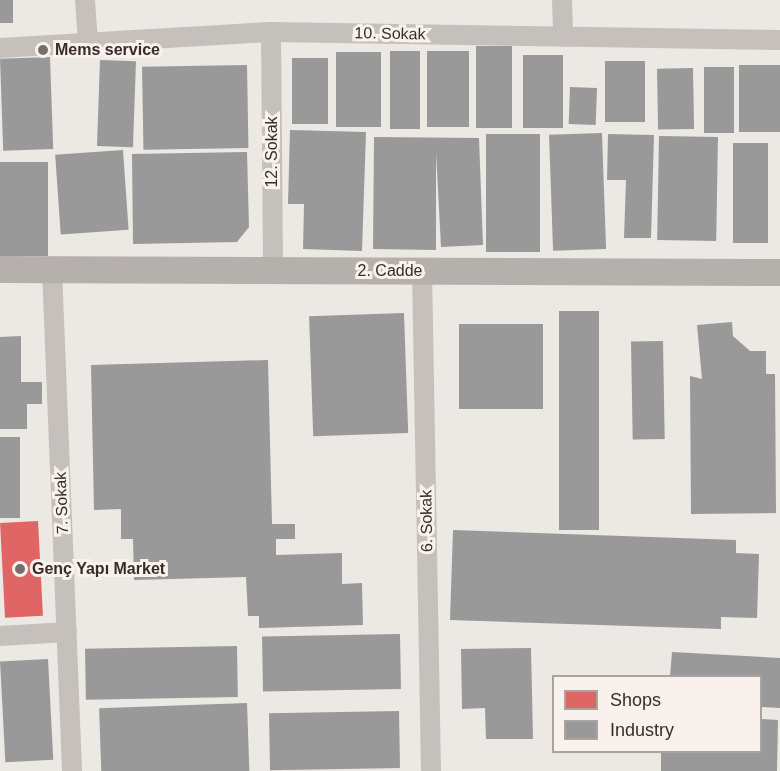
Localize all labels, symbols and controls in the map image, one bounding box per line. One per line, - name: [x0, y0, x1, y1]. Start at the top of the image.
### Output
- street label: 10. Sokak: [354, 24, 426, 44]
- place label: Mems service: [55, 40, 160, 60]
- marker: Mems service: [36, 43, 50, 57]
- street label: 12. Sokak: [262, 116, 282, 188]
- street label: 2. Cadde: [358, 261, 422, 281]
- street label: 7. Sokak: [51, 472, 73, 534]
- street label: 6. Sokak: [417, 490, 437, 552]
- place label: Genç Yapı Market: [32, 559, 165, 579]
- marker: Genç Yapı Market: [13, 562, 27, 576]
- legend: [552, 675, 762, 753]
- text: Shops: [610, 690, 661, 710]
- text: Industry: [610, 720, 674, 740]

